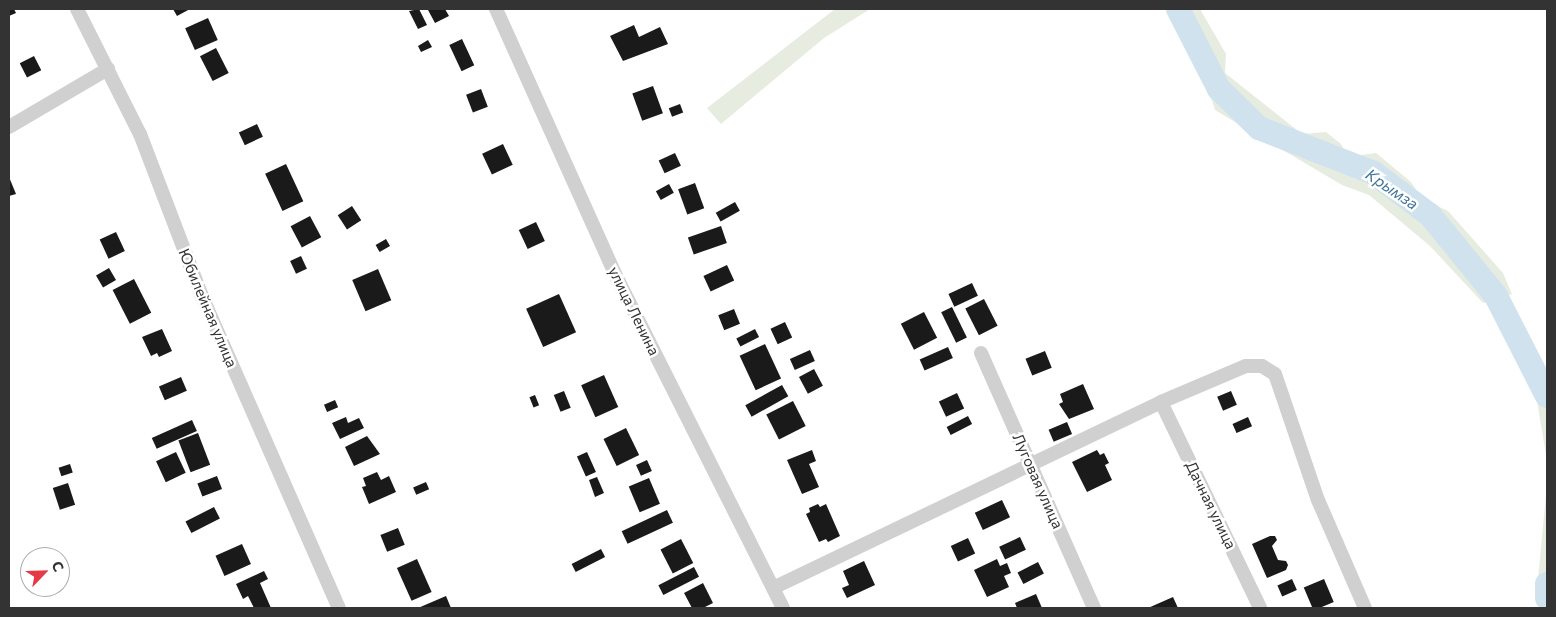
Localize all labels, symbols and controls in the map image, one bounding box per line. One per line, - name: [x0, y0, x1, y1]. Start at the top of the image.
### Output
- water label: Крымза: [1362, 165, 1422, 213]
- street label: Юбилейная улица: [175, 246, 241, 370]
- street label: улица Ленина: [605, 264, 663, 358]
- street label: Луговая улица: [1009, 431, 1067, 531]
- street label: Дачная улица: [1182, 458, 1240, 552]
- north arrow: [20, 547, 70, 597]
- text: С: [49, 558, 68, 574]

